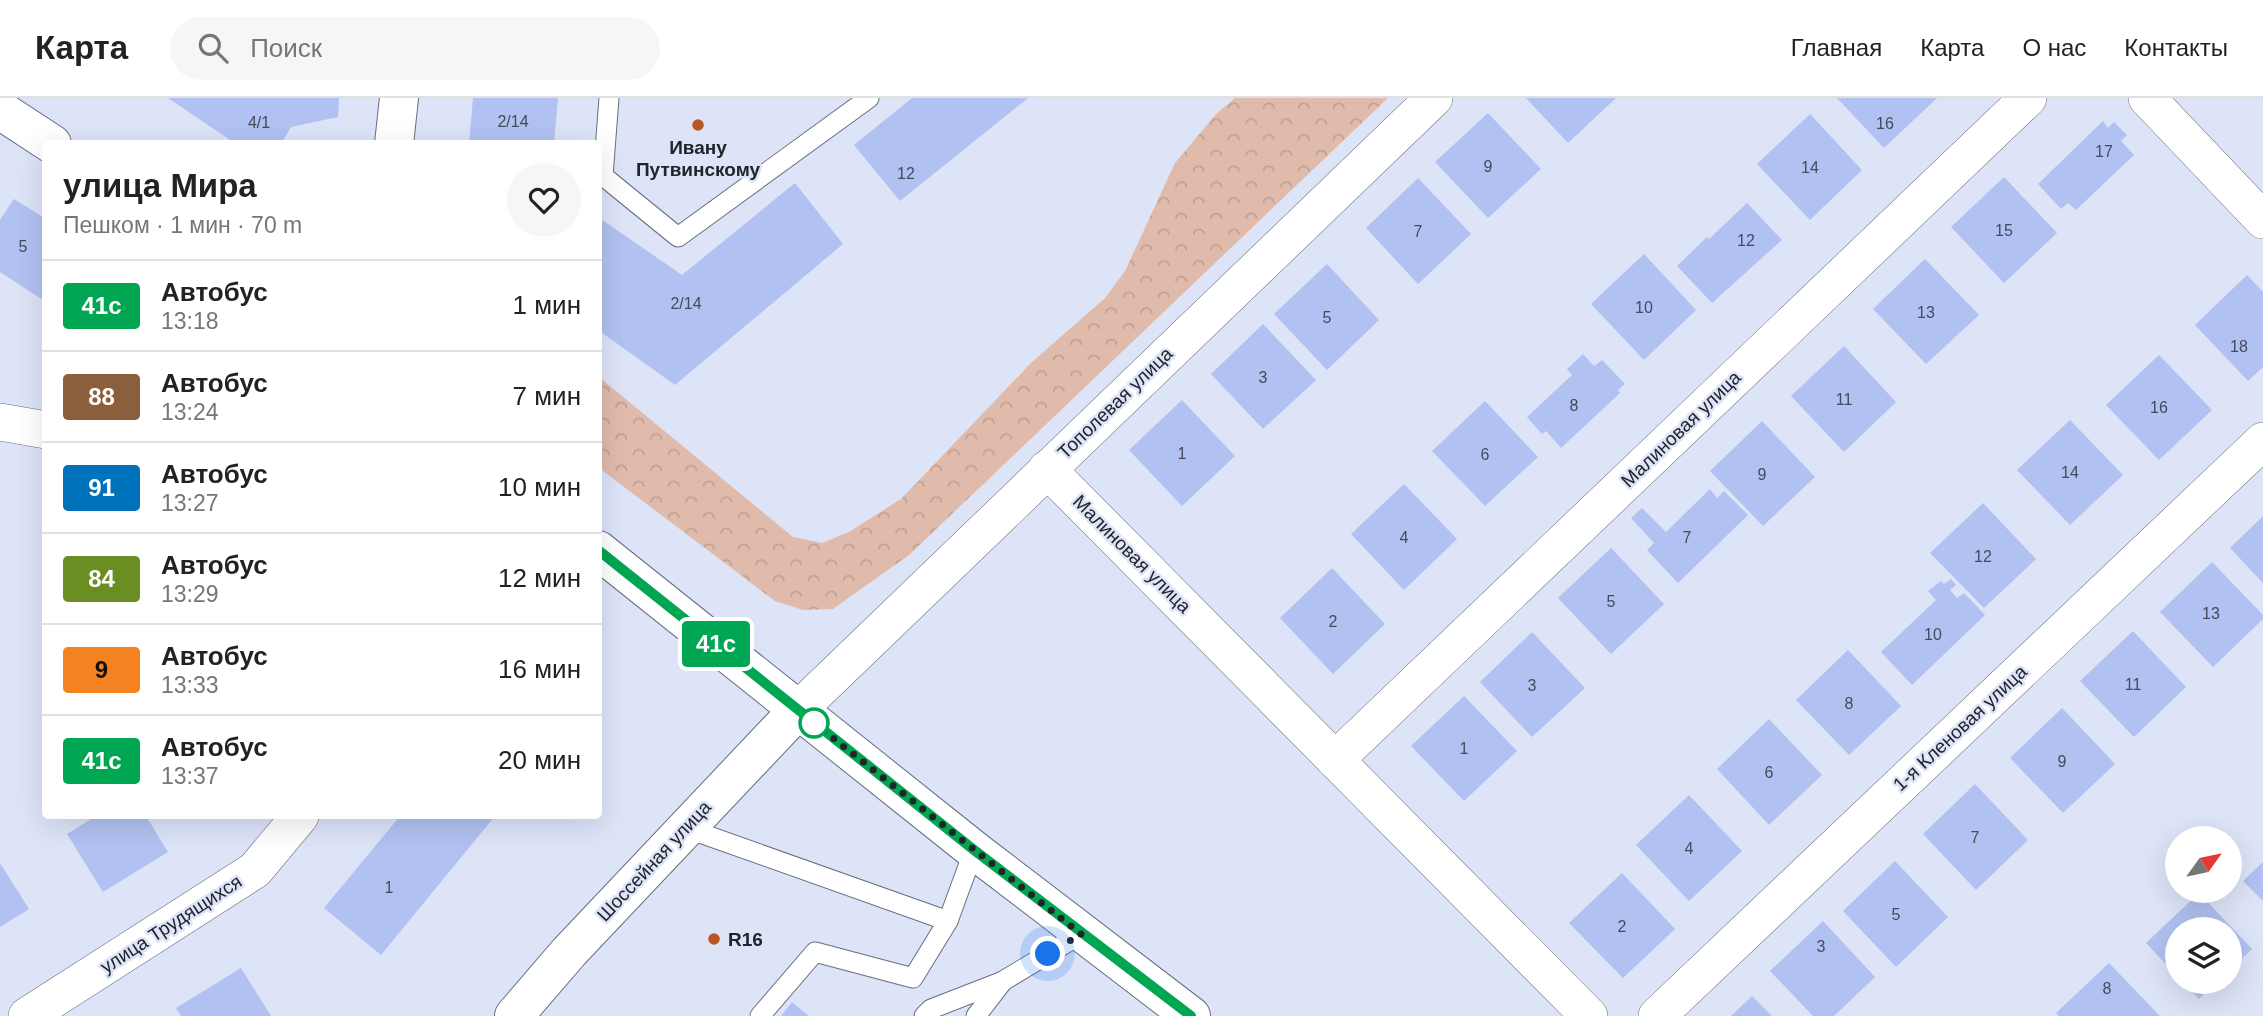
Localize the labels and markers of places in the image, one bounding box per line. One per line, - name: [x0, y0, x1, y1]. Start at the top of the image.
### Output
- marker: Ивану Путвинскому: [690, 117, 706, 133]
- place label: Ивану Путвинскому: [636, 137, 761, 180]
- unlabelled marker: [799, 708, 829, 738]
- place label: R16: [728, 929, 763, 950]
- marker: R16: [706, 931, 722, 947]

